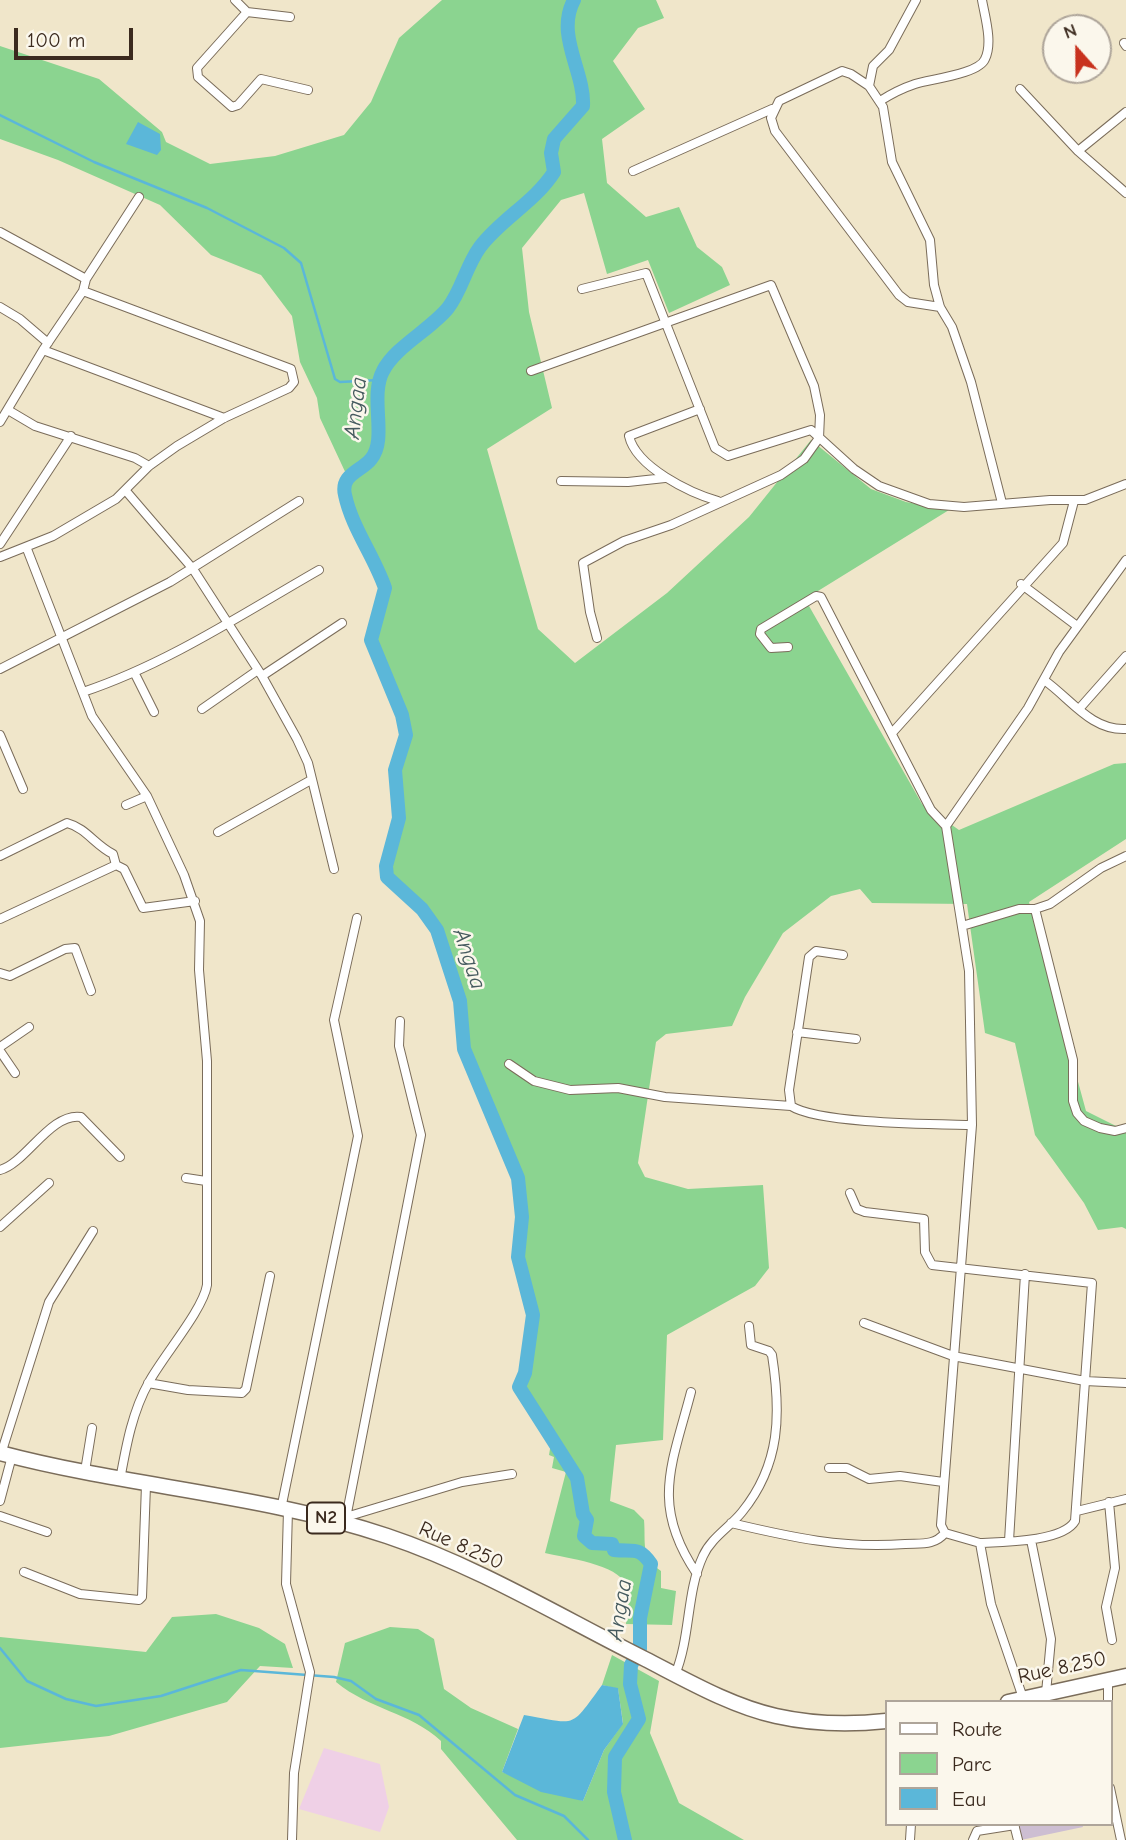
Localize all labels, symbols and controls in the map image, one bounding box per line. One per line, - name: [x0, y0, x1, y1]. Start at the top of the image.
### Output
- scale bar: [18, 14, 136, 58]
- north arrow: [1042, 14, 1112, 84]
- text: N: [1060, 19, 1080, 44]
- text: 100 m: [27, 28, 85, 52]
- water label: Angaa: [339, 376, 373, 440]
- water label: Angaa: [446, 925, 492, 993]
- road number: N2: [307, 1502, 345, 1534]
- street label: Rue 8.250: [415, 1516, 507, 1576]
- water label: Angaa: [602, 1577, 638, 1643]
- street label: Rue 8.250: [1015, 1646, 1109, 1690]
- legend: [884, 1700, 1112, 1826]
- text: Route: [952, 1717, 1002, 1741]
- text: Parc: [952, 1752, 992, 1776]
- text: Eau: [952, 1787, 986, 1811]

